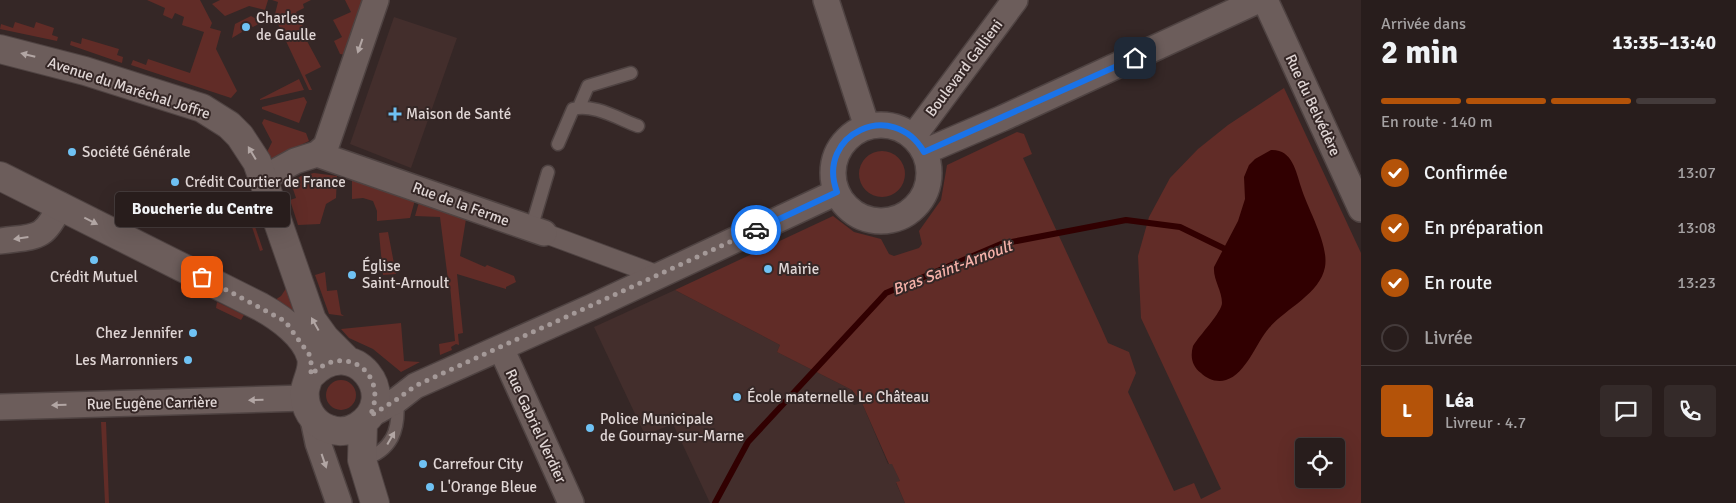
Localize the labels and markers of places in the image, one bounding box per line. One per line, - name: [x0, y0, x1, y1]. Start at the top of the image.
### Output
- place label: Charles de Gaulle: [256, 9, 316, 44]
- marker: Charles de Gaulle: [240, 21, 252, 33]
- pin: [1114, 37, 1156, 79]
- place label: Maison de Santé: [406, 105, 511, 123]
- marker: Maison de Santé: [388, 107, 402, 121]
- place label: Société Générale: [82, 143, 190, 161]
- marker: Société Générale: [66, 146, 78, 158]
- place label: Crédit Courtier de France: [185, 173, 346, 191]
- marker: Crédit Courtier de France: [169, 176, 181, 188]
- callout: Boucherie du Centre: [114, 192, 290, 227]
- marker: Crédit Mutuel: [88, 254, 100, 266]
- pin: [181, 256, 223, 298]
- place label: Église Saint-Arnoult: [362, 256, 449, 292]
- place label: Mairie: [778, 260, 819, 278]
- marker: Mairie: [762, 263, 774, 275]
- place label: Crédit Mutuel: [50, 268, 138, 286]
- marker: Église Saint-Arnoult: [346, 269, 358, 281]
- place label: Chez Jennifer: [96, 324, 183, 342]
- marker: Chez Jennifer: [187, 327, 199, 339]
- place label: Les Marronniers: [75, 351, 178, 369]
- marker: Les Marronniers: [182, 354, 194, 366]
- place label: École maternelle Le Château: [747, 387, 929, 406]
- marker: École maternelle Le Château: [731, 391, 743, 403]
- place label: Police Municipale de Gournay-sur-Marne: [600, 410, 744, 445]
- marker: Police Municipale de Gournay-sur-Marne: [584, 422, 596, 434]
- place label: Carrefour City: [433, 455, 523, 473]
- marker: Carrefour City: [417, 458, 429, 470]
- place label: L'Orange Bleue: [440, 478, 537, 496]
- marker: L'Orange Bleue: [424, 481, 436, 493]

